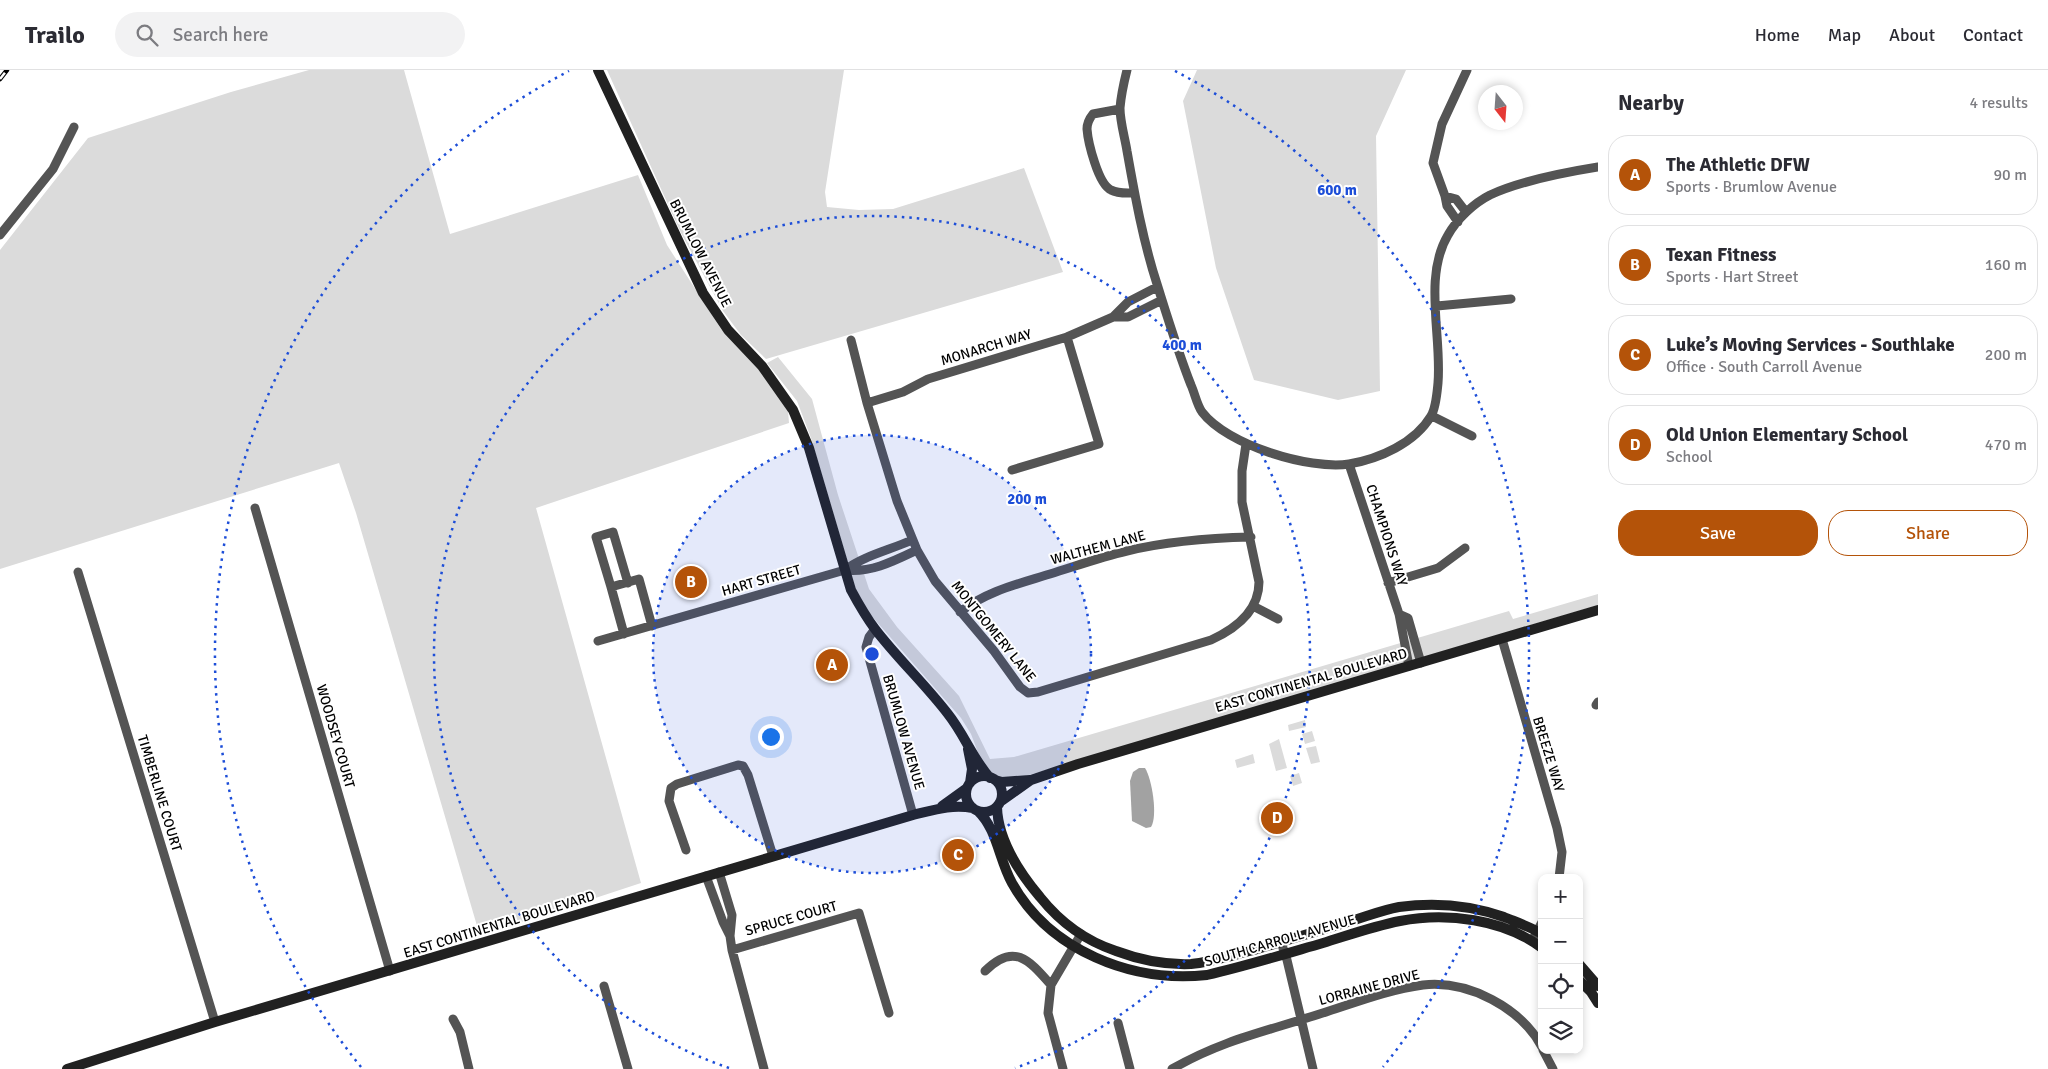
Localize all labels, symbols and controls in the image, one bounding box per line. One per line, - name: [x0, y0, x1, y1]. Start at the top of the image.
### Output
- search box: [115, 12, 465, 57]
- text: Trailo: [25, 20, 85, 50]
- icon: search: [133, 21, 161, 49]
- text: Search here: [173, 23, 269, 47]
- text: Home: [1755, 24, 1800, 46]
- text: Map: [1828, 24, 1861, 46]
- text: About: [1889, 24, 1935, 46]
- text: Contact: [1963, 24, 2023, 46]
- north arrow: [1478, 85, 1523, 130]
- text: Nearby: [1618, 90, 1684, 116]
- text: 4 results: [1969, 93, 2028, 113]
- text: The Athletic DFW: [1666, 153, 1810, 177]
- text: A: [1630, 165, 1640, 185]
- text: 90 m: [1993, 165, 2027, 185]
- text: Sports · Brumlow Avenue: [1666, 177, 1837, 197]
- text: 600 m: [1317, 181, 1357, 199]
- street label: BRUMLOW AVENUE: [666, 196, 735, 310]
- text: Texan Fitness: [1666, 243, 1776, 267]
- text: B: [1630, 255, 1640, 275]
- text: 160 m: [1985, 255, 2027, 275]
- text: Sports · Hart Street: [1666, 267, 1798, 287]
- street label: MONARCH WAY: [939, 326, 1034, 369]
- text: Luke’s Moving Services - Southlake: [1666, 333, 1955, 357]
- text: 400 m: [1162, 336, 1202, 354]
- text: C: [1630, 345, 1640, 365]
- text: 200 m: [1985, 345, 2027, 365]
- text: Office · South Carroll Avenue: [1666, 357, 1862, 377]
- text: Old Union Elementary School: [1666, 423, 1908, 447]
- text: D: [1630, 435, 1640, 455]
- text: 470 m: [1985, 435, 2027, 455]
- text: School: [1666, 447, 1712, 467]
- street label: CHAMPIONS WAY: [1362, 482, 1411, 588]
- text: 200 m: [1007, 490, 1047, 508]
- button: Save: [1618, 510, 1818, 556]
- button: Share: [1828, 510, 2028, 556]
- street label: WALTHEM LANE: [1049, 527, 1148, 568]
- street label: HART STREET: [720, 561, 803, 600]
- pin: B: [675, 563, 707, 601]
- street label: MONTGOMERY LANE: [948, 577, 1040, 685]
- centre of rings: [863, 645, 881, 663]
- street label: EAST CONTINENTAL BOULEVARD: [1213, 645, 1409, 716]
- pin: A: [816, 646, 848, 684]
- street label: BRUMLOW AVENUE: [879, 673, 928, 792]
- street label: WOODSEY COURT: [313, 682, 358, 790]
- street label: BREEZE WAY: [1529, 714, 1568, 794]
- your location: [758, 724, 784, 750]
- street label: TIMBERLINE COURT: [134, 733, 185, 854]
- pin: D: [1261, 799, 1293, 837]
- pin: C: [942, 836, 974, 874]
- map controls: [1538, 874, 1583, 1054]
- button: +: [1538, 874, 1583, 919]
- street label: EAST CONTINENTAL BOULEVARD: [401, 887, 597, 962]
- street label: SPRUCE COURT: [743, 897, 839, 940]
- street label: SOUTH CARROLL AVENUE: [1203, 911, 1358, 970]
- button: −: [1538, 919, 1583, 964]
- button: locate: [1538, 964, 1583, 1009]
- street label: LORRAINE DRIVE: [1317, 966, 1421, 1009]
- button: layers: [1538, 1009, 1583, 1054]

